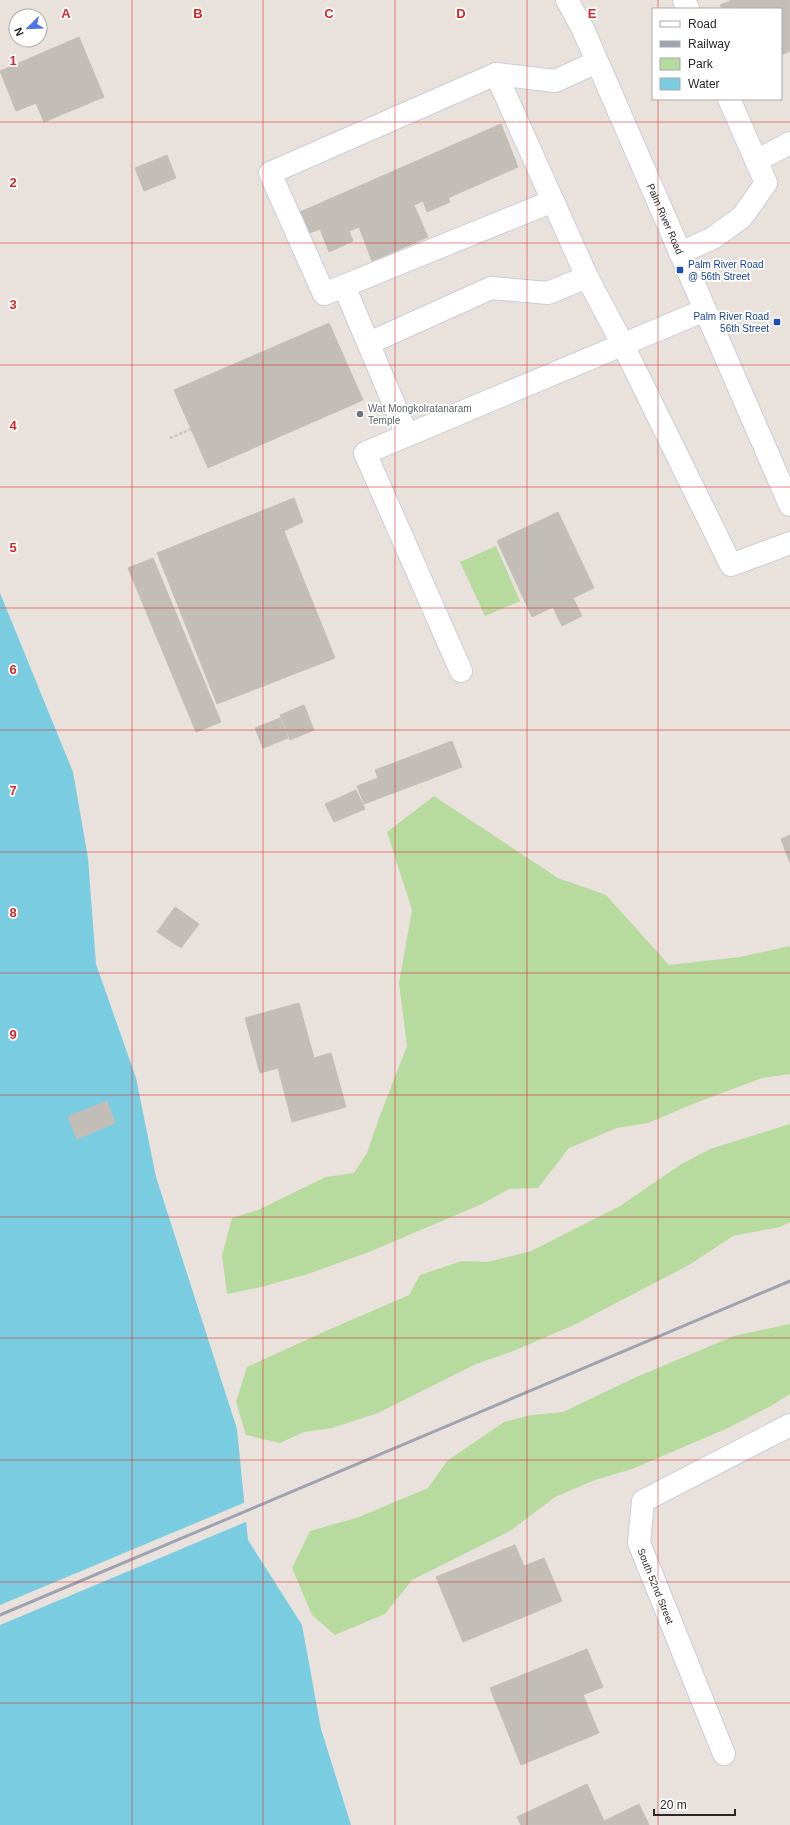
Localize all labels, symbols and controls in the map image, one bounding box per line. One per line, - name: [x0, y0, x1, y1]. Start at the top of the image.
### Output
- text: A: [61, 6, 71, 21]
- text: B: [193, 6, 203, 21]
- text: C: [324, 6, 334, 21]
- text: D: [456, 6, 466, 21]
- text: E: [588, 6, 597, 21]
- north arrow: [8, 8, 48, 48]
- legend: [652, 8, 782, 100]
- text: Road: [688, 17, 717, 31]
- text: N: [12, 26, 26, 38]
- text: Railway: [688, 37, 730, 51]
- text: 1: [9, 53, 17, 68]
- text: Park: [688, 57, 714, 71]
- text: Water: [688, 77, 720, 91]
- text: 2: [9, 175, 17, 190]
- street label: Palm River Road: [645, 182, 685, 256]
- place label: Palm River Road @ 56th Street: [688, 259, 764, 282]
- marker: Palm River Road @ 56th Street: [675, 265, 685, 275]
- text: 3: [9, 297, 17, 312]
- place label: Palm River Road 56th Street: [693, 311, 769, 334]
- marker: Palm River Road 56th Street: [772, 317, 782, 327]
- place label: Wat Mongkolratanaram Temple: [368, 403, 472, 426]
- marker: Wat Mongkolratanaram Temple: [355, 409, 365, 419]
- text: 4: [9, 418, 17, 433]
- text: 5: [9, 540, 17, 555]
- text: 6: [9, 662, 17, 677]
- text: 7: [9, 783, 17, 798]
- text: 8: [9, 905, 17, 920]
- text: 9: [9, 1027, 17, 1042]
- street label: South 52nd Street: [635, 1547, 676, 1626]
- scale bar: [654, 1791, 735, 1817]
- text: 20 m: [660, 1798, 687, 1812]

